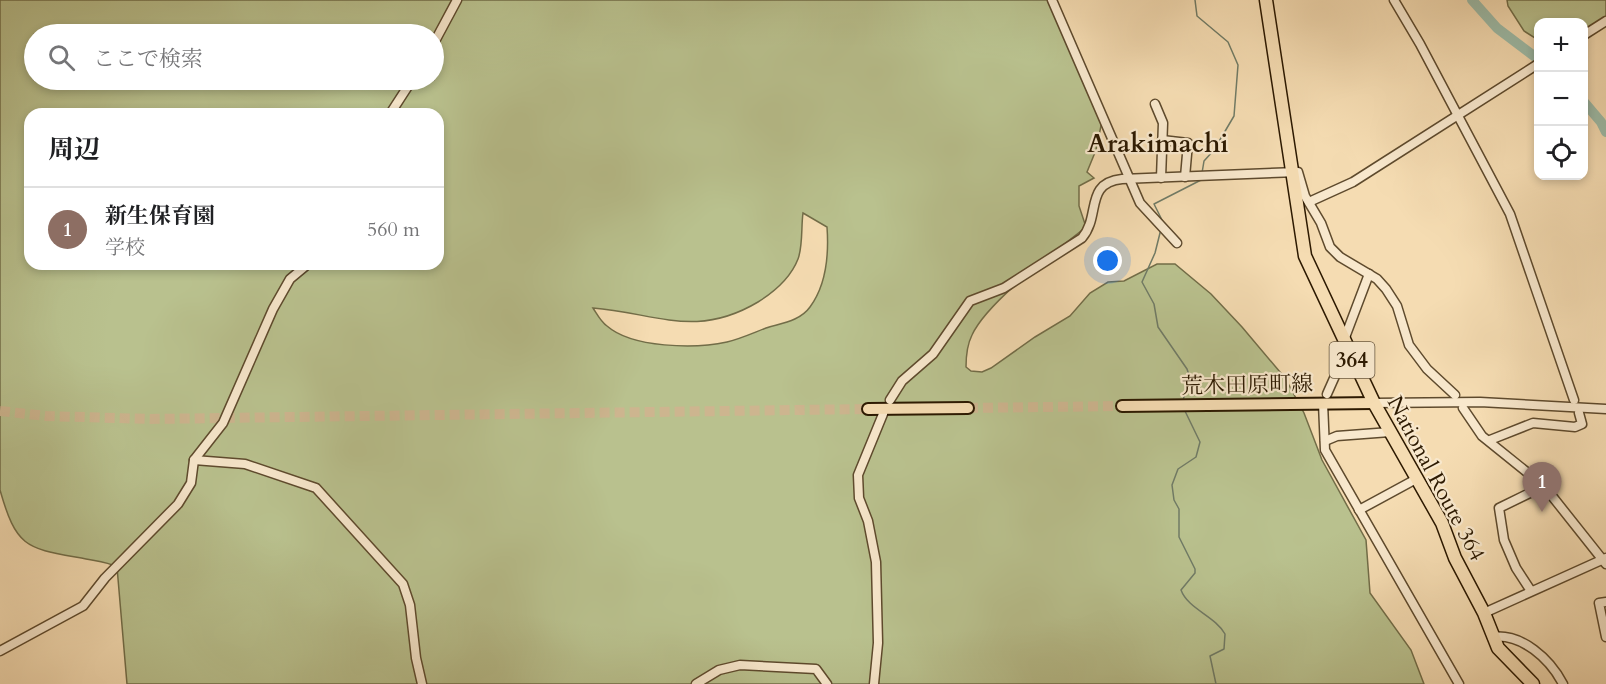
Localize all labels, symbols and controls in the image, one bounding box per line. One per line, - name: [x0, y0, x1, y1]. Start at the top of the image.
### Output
- map controls: [1534, 18, 1588, 180]
- button: +: [1534, 18, 1588, 72]
- search box: [24, 24, 444, 90]
- icon: search: [45, 41, 78, 74]
- text: ここで検索: [93, 44, 203, 74]
- button: −: [1534, 72, 1588, 126]
- district label: Arakimachi: [1087, 126, 1229, 161]
- button: locate: [1534, 126, 1588, 180]
- text: 周辺: [48, 132, 100, 167]
- text: 新生保育園: [105, 201, 215, 231]
- text: 1: [62, 216, 73, 243]
- text: 560 m: [367, 216, 420, 243]
- text: 学校: [105, 234, 145, 261]
- your location: [1093, 246, 1122, 275]
- road number: 364: [1330, 342, 1374, 378]
- street label: 荒木田原町線: [1181, 369, 1313, 401]
- street label: National Route 364: [1380, 391, 1492, 566]
- pin: 1: [1522, 462, 1562, 512]

